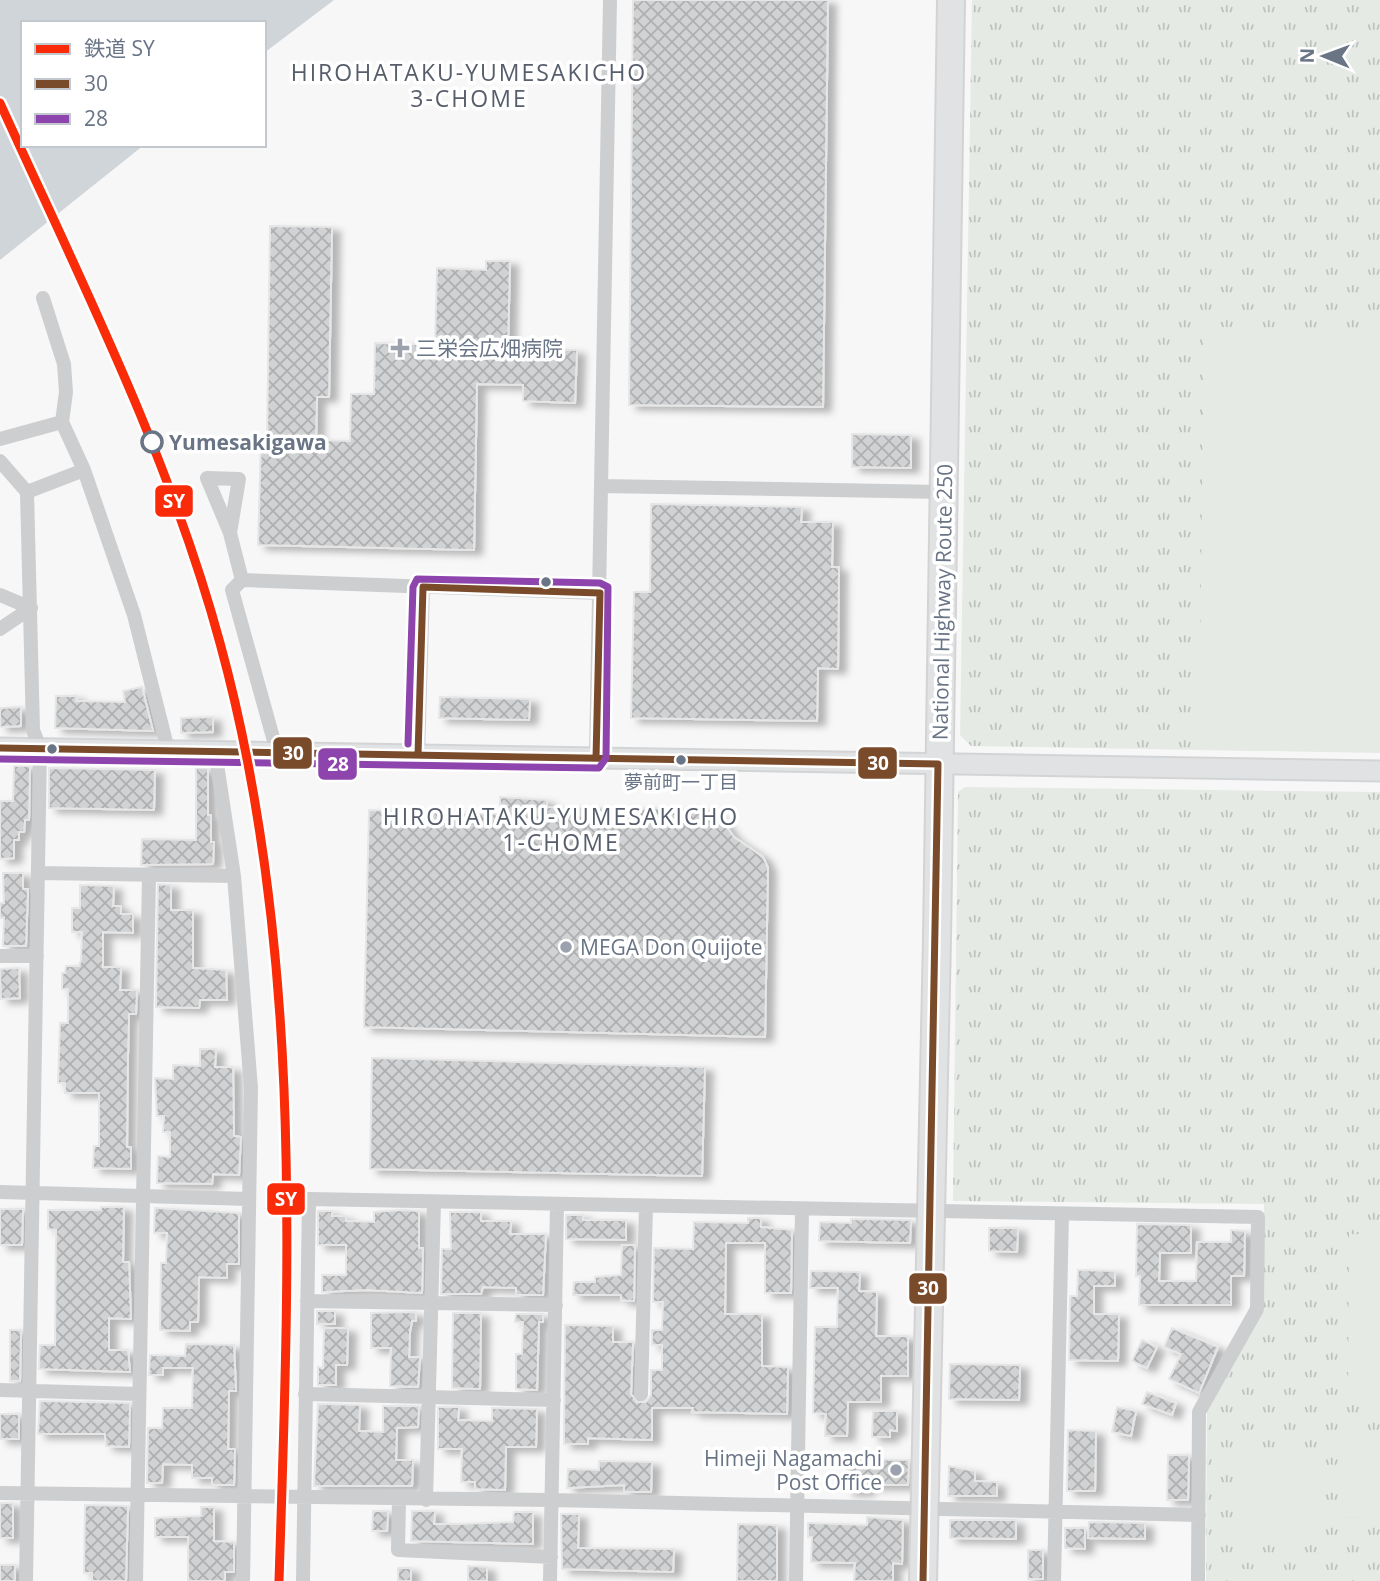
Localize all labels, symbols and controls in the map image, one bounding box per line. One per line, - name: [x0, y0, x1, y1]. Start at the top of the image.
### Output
- legend: [21, 21, 266, 147]
- north arrow: [1289, 21, 1359, 91]
- text: 鉄道 SY: [84, 34, 155, 62]
- text: N: [1294, 48, 1320, 64]
- district label: HIROHATAKU-YUMESAKICHO 3-CHOME: [291, 56, 647, 114]
- text: 30: [84, 69, 108, 97]
- text: 28: [84, 104, 108, 132]
- place label: 三栄会広畑病院: [416, 334, 563, 362]
- marker: 三栄会広畑病院: [390, 338, 410, 358]
- place label: Yumesakigawa: [169, 428, 327, 456]
- marker: Yumesakigawa: [141, 431, 163, 453]
- street label: National Highway Route 250: [926, 464, 958, 740]
- line badge: SY: [154, 484, 194, 518]
- text: SY: [163, 488, 185, 514]
- unlabelled marker: [539, 575, 553, 589]
- line badge: 30: [272, 736, 313, 770]
- text: 30: [282, 740, 304, 766]
- unlabelled marker: [45, 742, 59, 756]
- line badge: 30: [857, 746, 898, 780]
- line badge: 28: [317, 747, 358, 781]
- text: 30: [867, 750, 889, 776]
- text: 28: [327, 751, 349, 777]
- marker: 夢前町一丁目: [674, 753, 688, 767]
- place label: 夢前町一丁目: [624, 769, 738, 795]
- district label: HIROHATAKU-YUMESAKICHO 1-CHOME: [383, 800, 739, 858]
- place label: MEGA Don Quijote: [580, 933, 763, 961]
- marker: MEGA Don Quijote: [558, 939, 574, 955]
- line badge: SY: [266, 1182, 306, 1216]
- text: SY: [275, 1186, 297, 1212]
- line badge: 30: [908, 1272, 948, 1305]
- text: 30: [917, 1275, 939, 1301]
- place label: Himeji Nagamachi Post Office: [704, 1444, 882, 1496]
- marker: Himeji Nagamachi Post Office: [888, 1462, 904, 1478]

